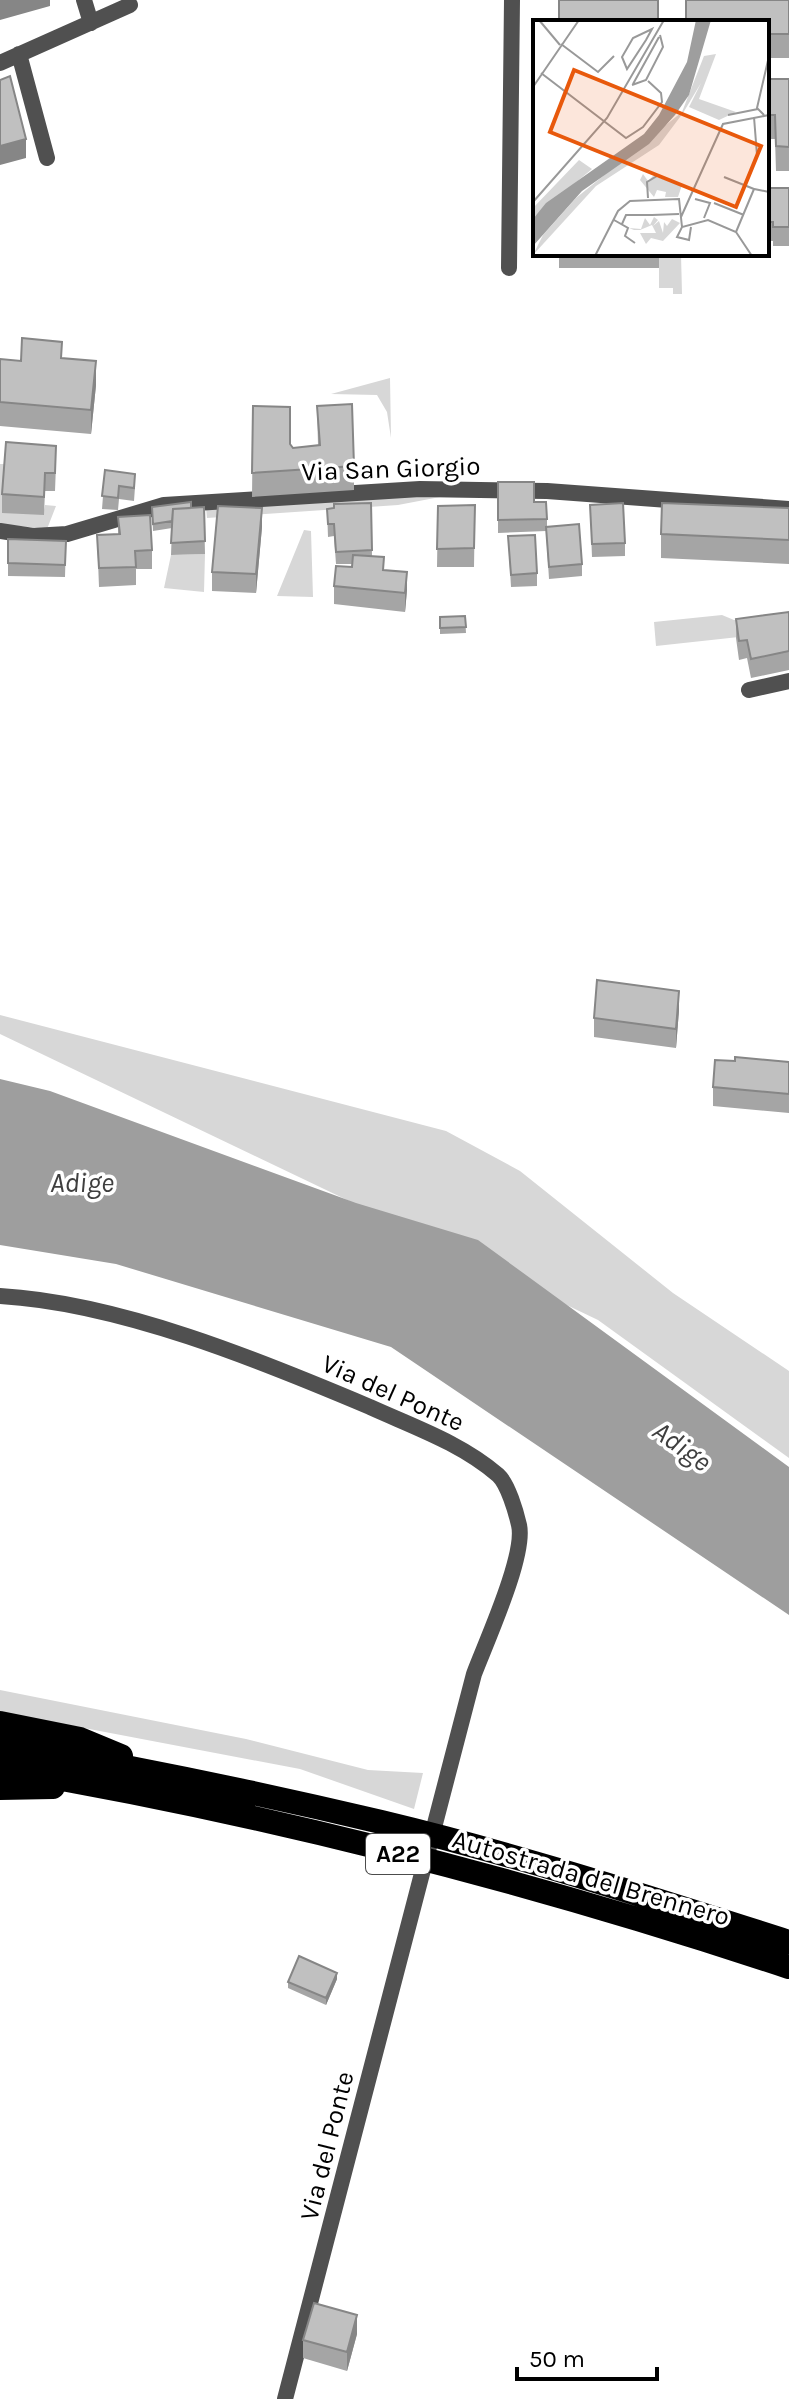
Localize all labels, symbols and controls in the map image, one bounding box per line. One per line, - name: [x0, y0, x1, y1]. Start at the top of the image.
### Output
- inset map: [533, 20, 769, 256]
- street label: Via San Giorgio: [301, 450, 481, 488]
- water label: Adige: [50, 1166, 114, 1199]
- street label: Via del Ponte: [317, 1348, 469, 1438]
- water label: Adige: [646, 1414, 718, 1478]
- street label: Autostrada del Brennero: [449, 1824, 733, 1932]
- road number: A22: [366, 1834, 430, 1874]
- street label: Via del Ponte: [294, 2068, 360, 2224]
- scale bar: [517, 2331, 657, 2381]
- text: 50 m: [529, 2345, 585, 2373]

